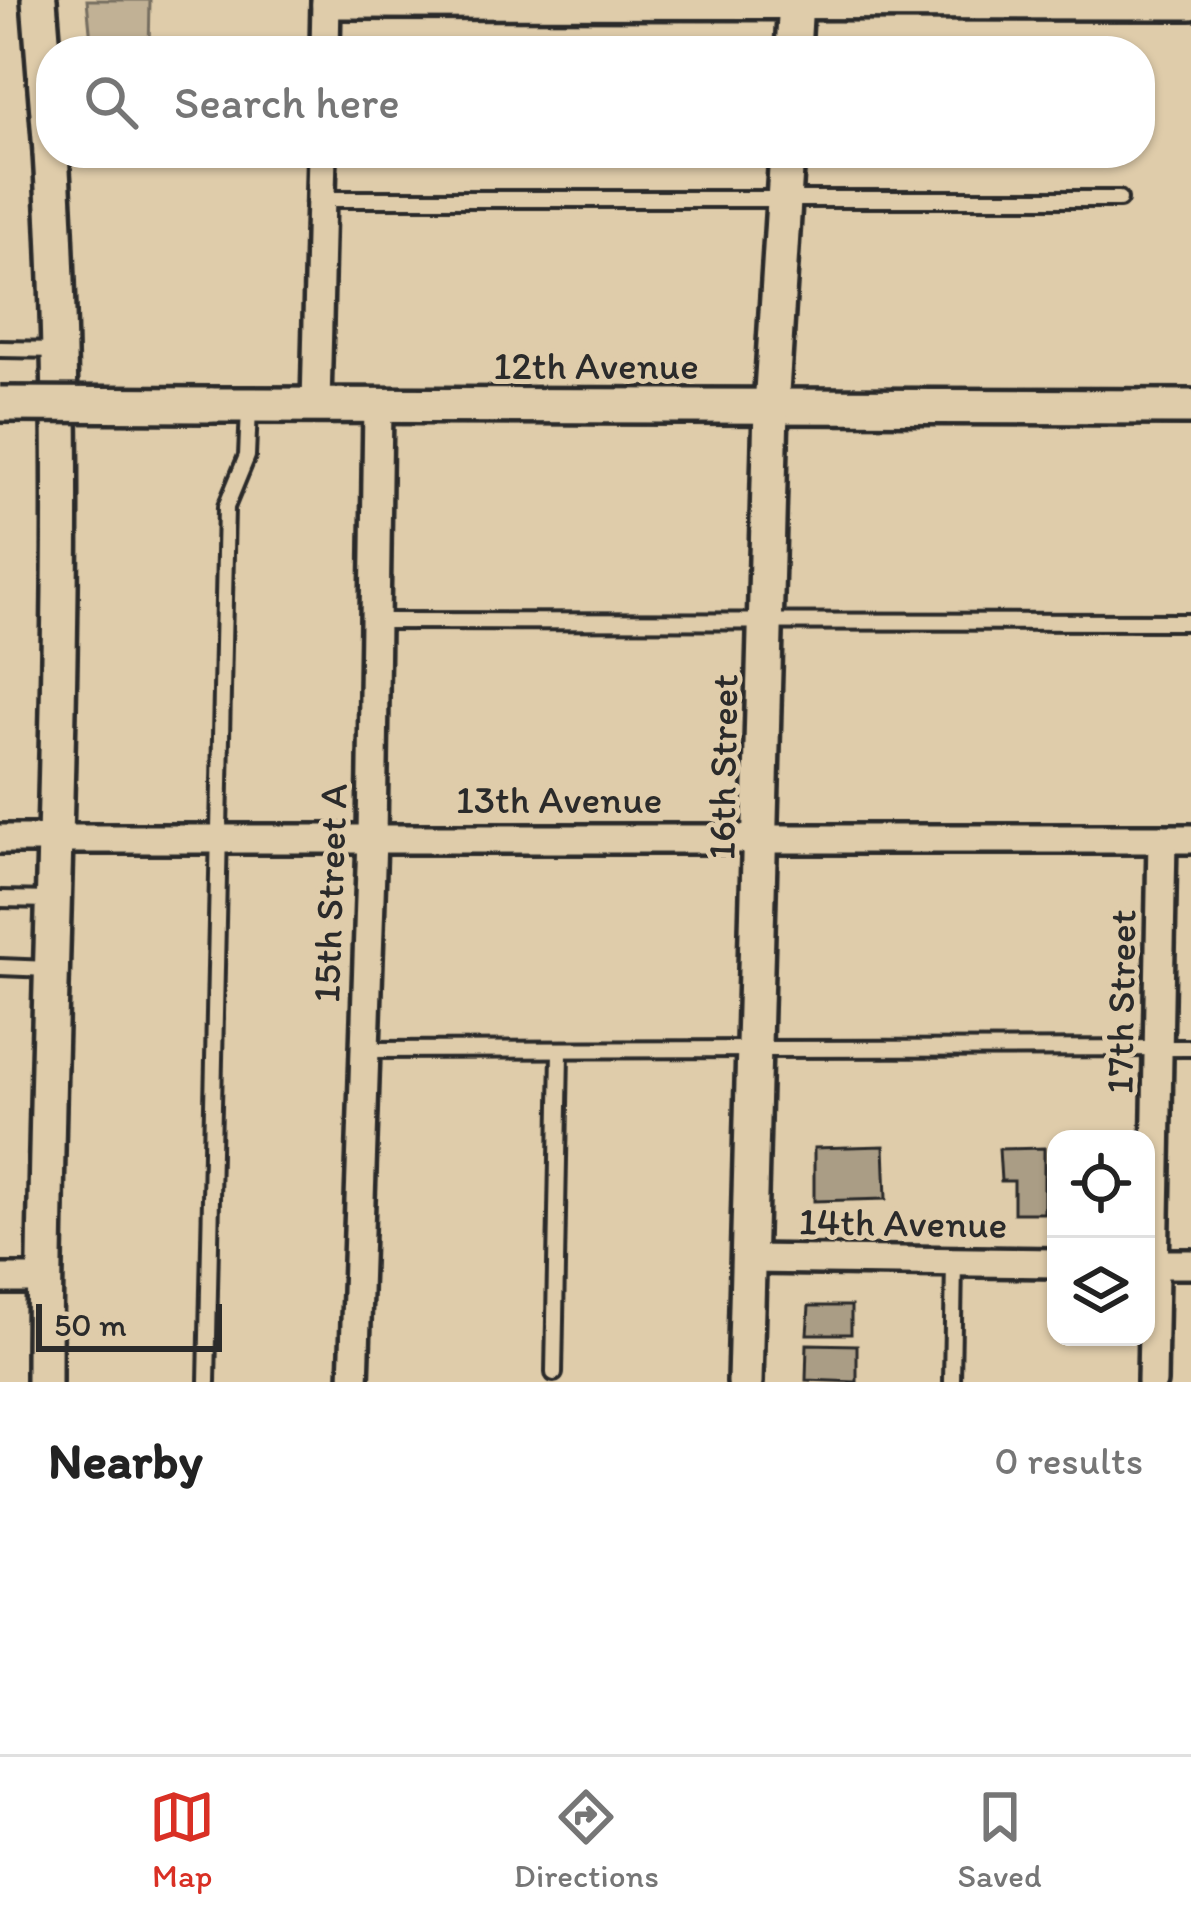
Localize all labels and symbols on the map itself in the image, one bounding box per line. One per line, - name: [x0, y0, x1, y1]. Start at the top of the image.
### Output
- street label: 12th Avenue: [493, 342, 699, 389]
- street label: 16th Street: [697, 674, 748, 860]
- street label: 13th Avenue: [456, 776, 662, 823]
- street label: 15th Street A: [302, 783, 357, 1004]
- street label: 17th Street: [1095, 909, 1146, 1095]
- street label: 14th Avenue: [798, 1197, 1008, 1248]
- scale bar: [36, 1298, 222, 1351]

